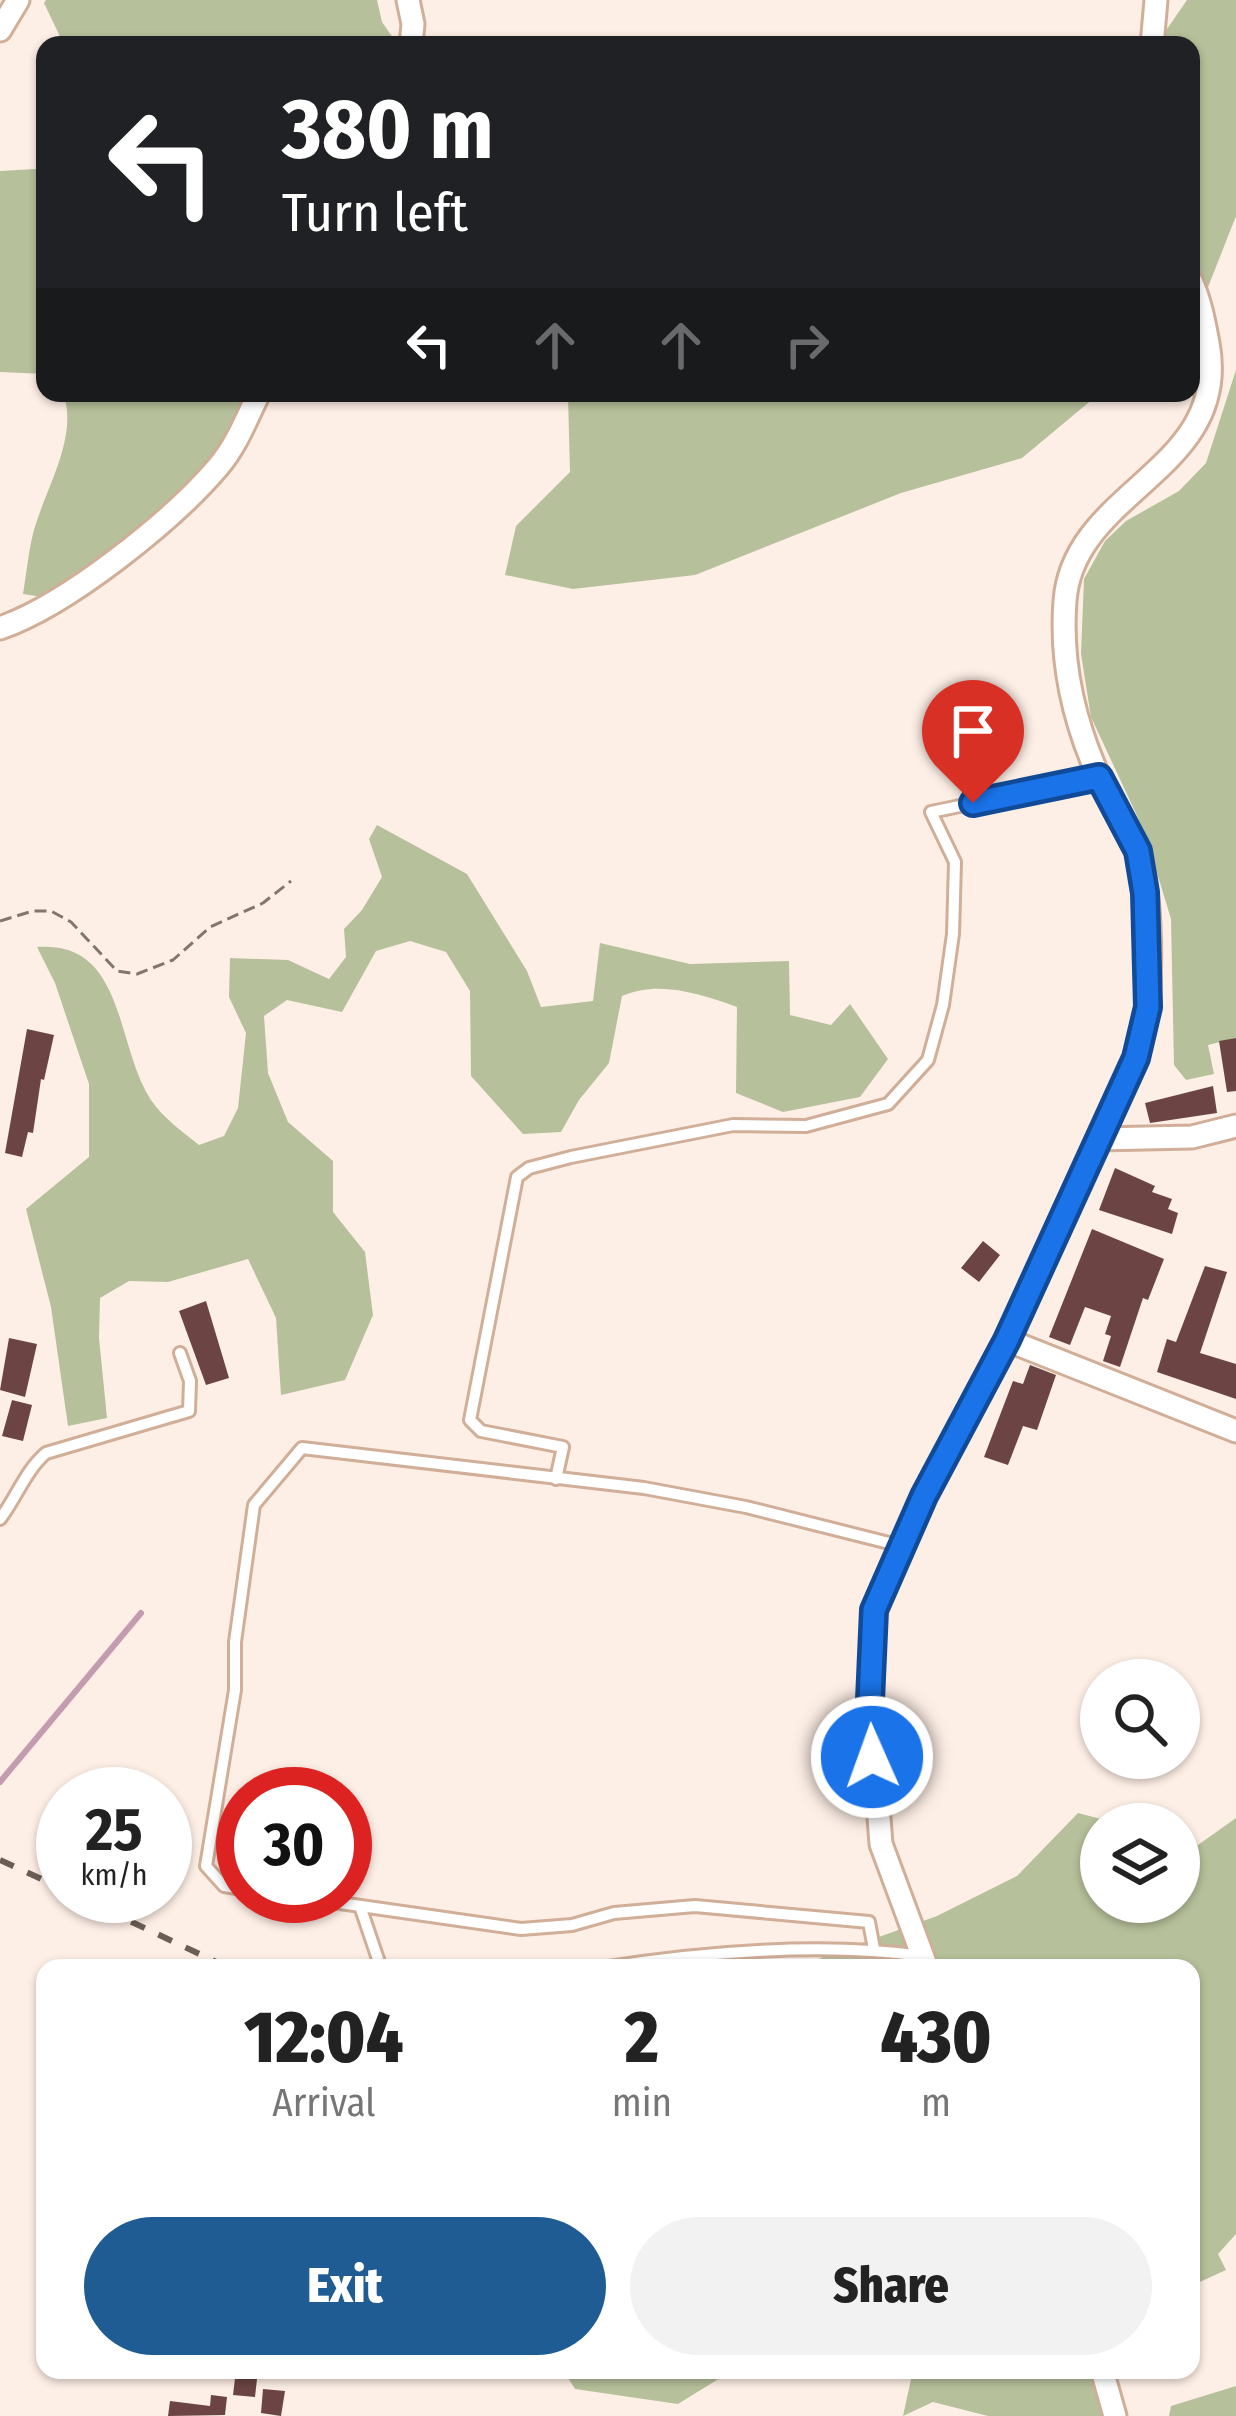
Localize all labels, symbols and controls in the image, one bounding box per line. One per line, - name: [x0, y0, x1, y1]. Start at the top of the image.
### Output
- text: 380 m: [282, 79, 494, 180]
- icon: left: [84, 84, 240, 240]
- text: Turn left: [282, 181, 468, 245]
- icon: left: [396, 312, 462, 378]
- icon: ahead: [522, 312, 588, 378]
- icon: ahead: [648, 312, 714, 378]
- icon: right: [774, 312, 840, 378]
- pin: [922, 680, 1024, 803]
- icon: arrive: [940, 698, 1006, 764]
- map controls: [1080, 1659, 1200, 1923]
- button: search: [1080, 1659, 1200, 1779]
- position arrow: [809, 1694, 935, 1820]
- speed limit sign: 30: [216, 1767, 372, 1923]
- text: 25: [85, 1794, 143, 1866]
- button: layers: [1080, 1803, 1200, 1923]
- text: km/h: [81, 1857, 147, 1893]
- text: 12:04: [244, 1995, 403, 2081]
- text: 2: [625, 1995, 659, 2081]
- text: 430: [880, 1995, 992, 2081]
- text: Arrival: [272, 2080, 376, 2126]
- text: min: [612, 2080, 672, 2126]
- text: m: [921, 2080, 951, 2126]
- button: Exit: [84, 2217, 606, 2355]
- button: Share: [630, 2217, 1152, 2355]

